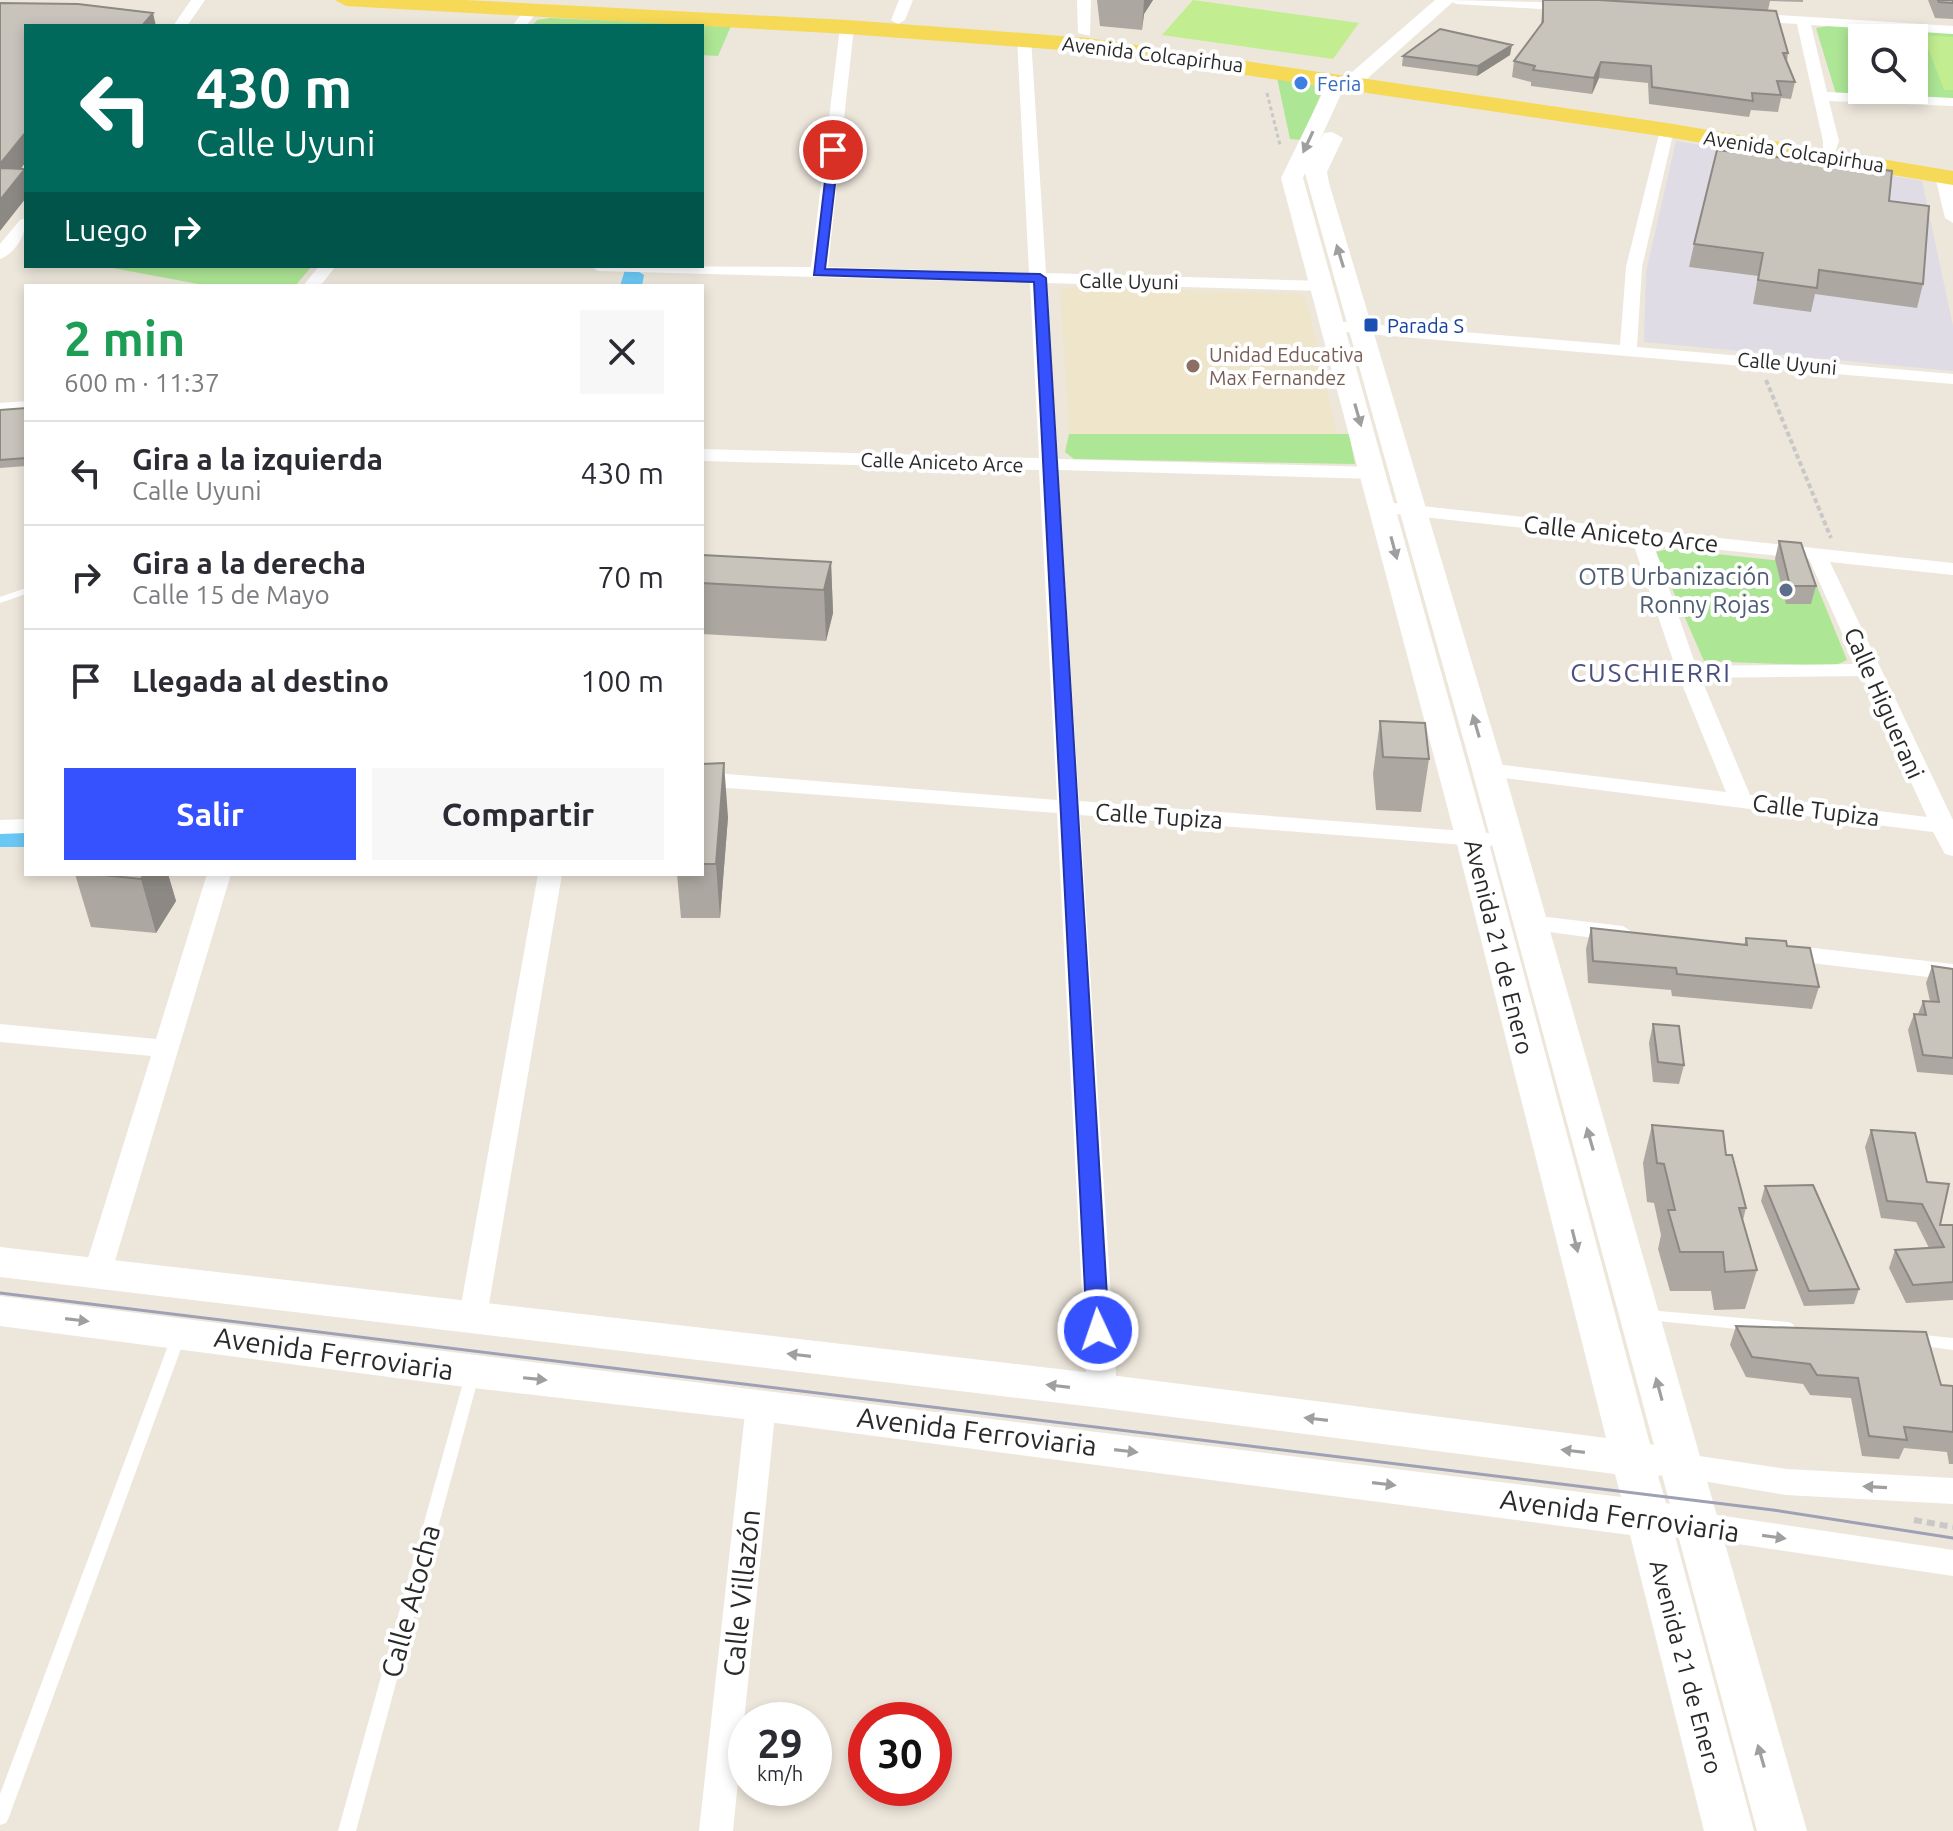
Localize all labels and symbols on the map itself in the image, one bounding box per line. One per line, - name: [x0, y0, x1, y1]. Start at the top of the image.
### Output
- street label: Avenida Colcapirhua: [1061, 31, 1245, 77]
- place label: Feria: [1317, 72, 1361, 95]
- marker: Feria: [1292, 74, 1310, 92]
- pin: [799, 116, 867, 184]
- street label: Avenida Colcapirhua: [1702, 125, 1886, 177]
- one-way arrow: [1301, 131, 1315, 154]
- one-way arrow: [1333, 243, 1346, 267]
- street label: Calle Uyuni: [1079, 269, 1179, 293]
- place label: Parada S: [1387, 314, 1464, 337]
- marker: Parada S: [1362, 316, 1380, 334]
- place label: Unidad Educativa Max Fernandez: [1209, 343, 1364, 389]
- street label: Calle Uyuni: [1736, 347, 1838, 379]
- marker: Unidad Educativa Max Fernandez: [1184, 357, 1202, 375]
- one-way arrow: [1352, 403, 1365, 427]
- street label: Calle Aniceto Arce: [860, 448, 1024, 476]
- street label: Calle Aniceto Arce: [1522, 510, 1720, 558]
- one-way arrow: [1389, 536, 1401, 561]
- place label: OTB Urbanización Ronny Rojas: [1578, 563, 1770, 618]
- marker: OTB Urbanización Ronny Rojas: [1777, 581, 1795, 599]
- street label: Calle Higuerani: [1839, 623, 1929, 783]
- district label: CUSCHIERRI: [1570, 658, 1732, 687]
- one-way arrow: [1469, 714, 1482, 738]
- street label: Calle Tupiza: [1751, 789, 1881, 831]
- street label: Calle Tupiza: [1094, 798, 1224, 834]
- street label: Avenida 21 de Enero: [1459, 837, 1539, 1057]
- one-way arrow: [1584, 1126, 1596, 1151]
- one-way arrow: [1569, 1229, 1581, 1254]
- position arrow: [1056, 1288, 1140, 1372]
- one-way arrow: [65, 1314, 90, 1327]
- street label: Avenida Ferroviaria: [212, 1321, 456, 1385]
- one-way arrow: [787, 1348, 812, 1361]
- one-way arrow: [522, 1372, 547, 1385]
- one-way arrow: [1652, 1377, 1664, 1402]
- one-way arrow: [1045, 1379, 1070, 1392]
- street label: Avenida Ferroviaria: [855, 1401, 1099, 1461]
- one-way arrow: [1303, 1412, 1328, 1425]
- one-way arrow: [1114, 1444, 1139, 1457]
- one-way arrow: [1561, 1445, 1586, 1458]
- one-way arrow: [1372, 1477, 1397, 1490]
- one-way arrow: [1862, 1480, 1887, 1493]
- street label: Avenida Ferroviaria: [1498, 1483, 1742, 1547]
- street label: Calle Villazón: [717, 1508, 765, 1678]
- street label: Calle Atocha: [375, 1521, 445, 1681]
- one-way arrow: [1762, 1531, 1787, 1544]
- street label: Avenida 21 de Enero: [1644, 1557, 1728, 1777]
- speed limit sign: 30: [848, 1702, 952, 1806]
- one-way arrow: [1754, 1743, 1767, 1767]

